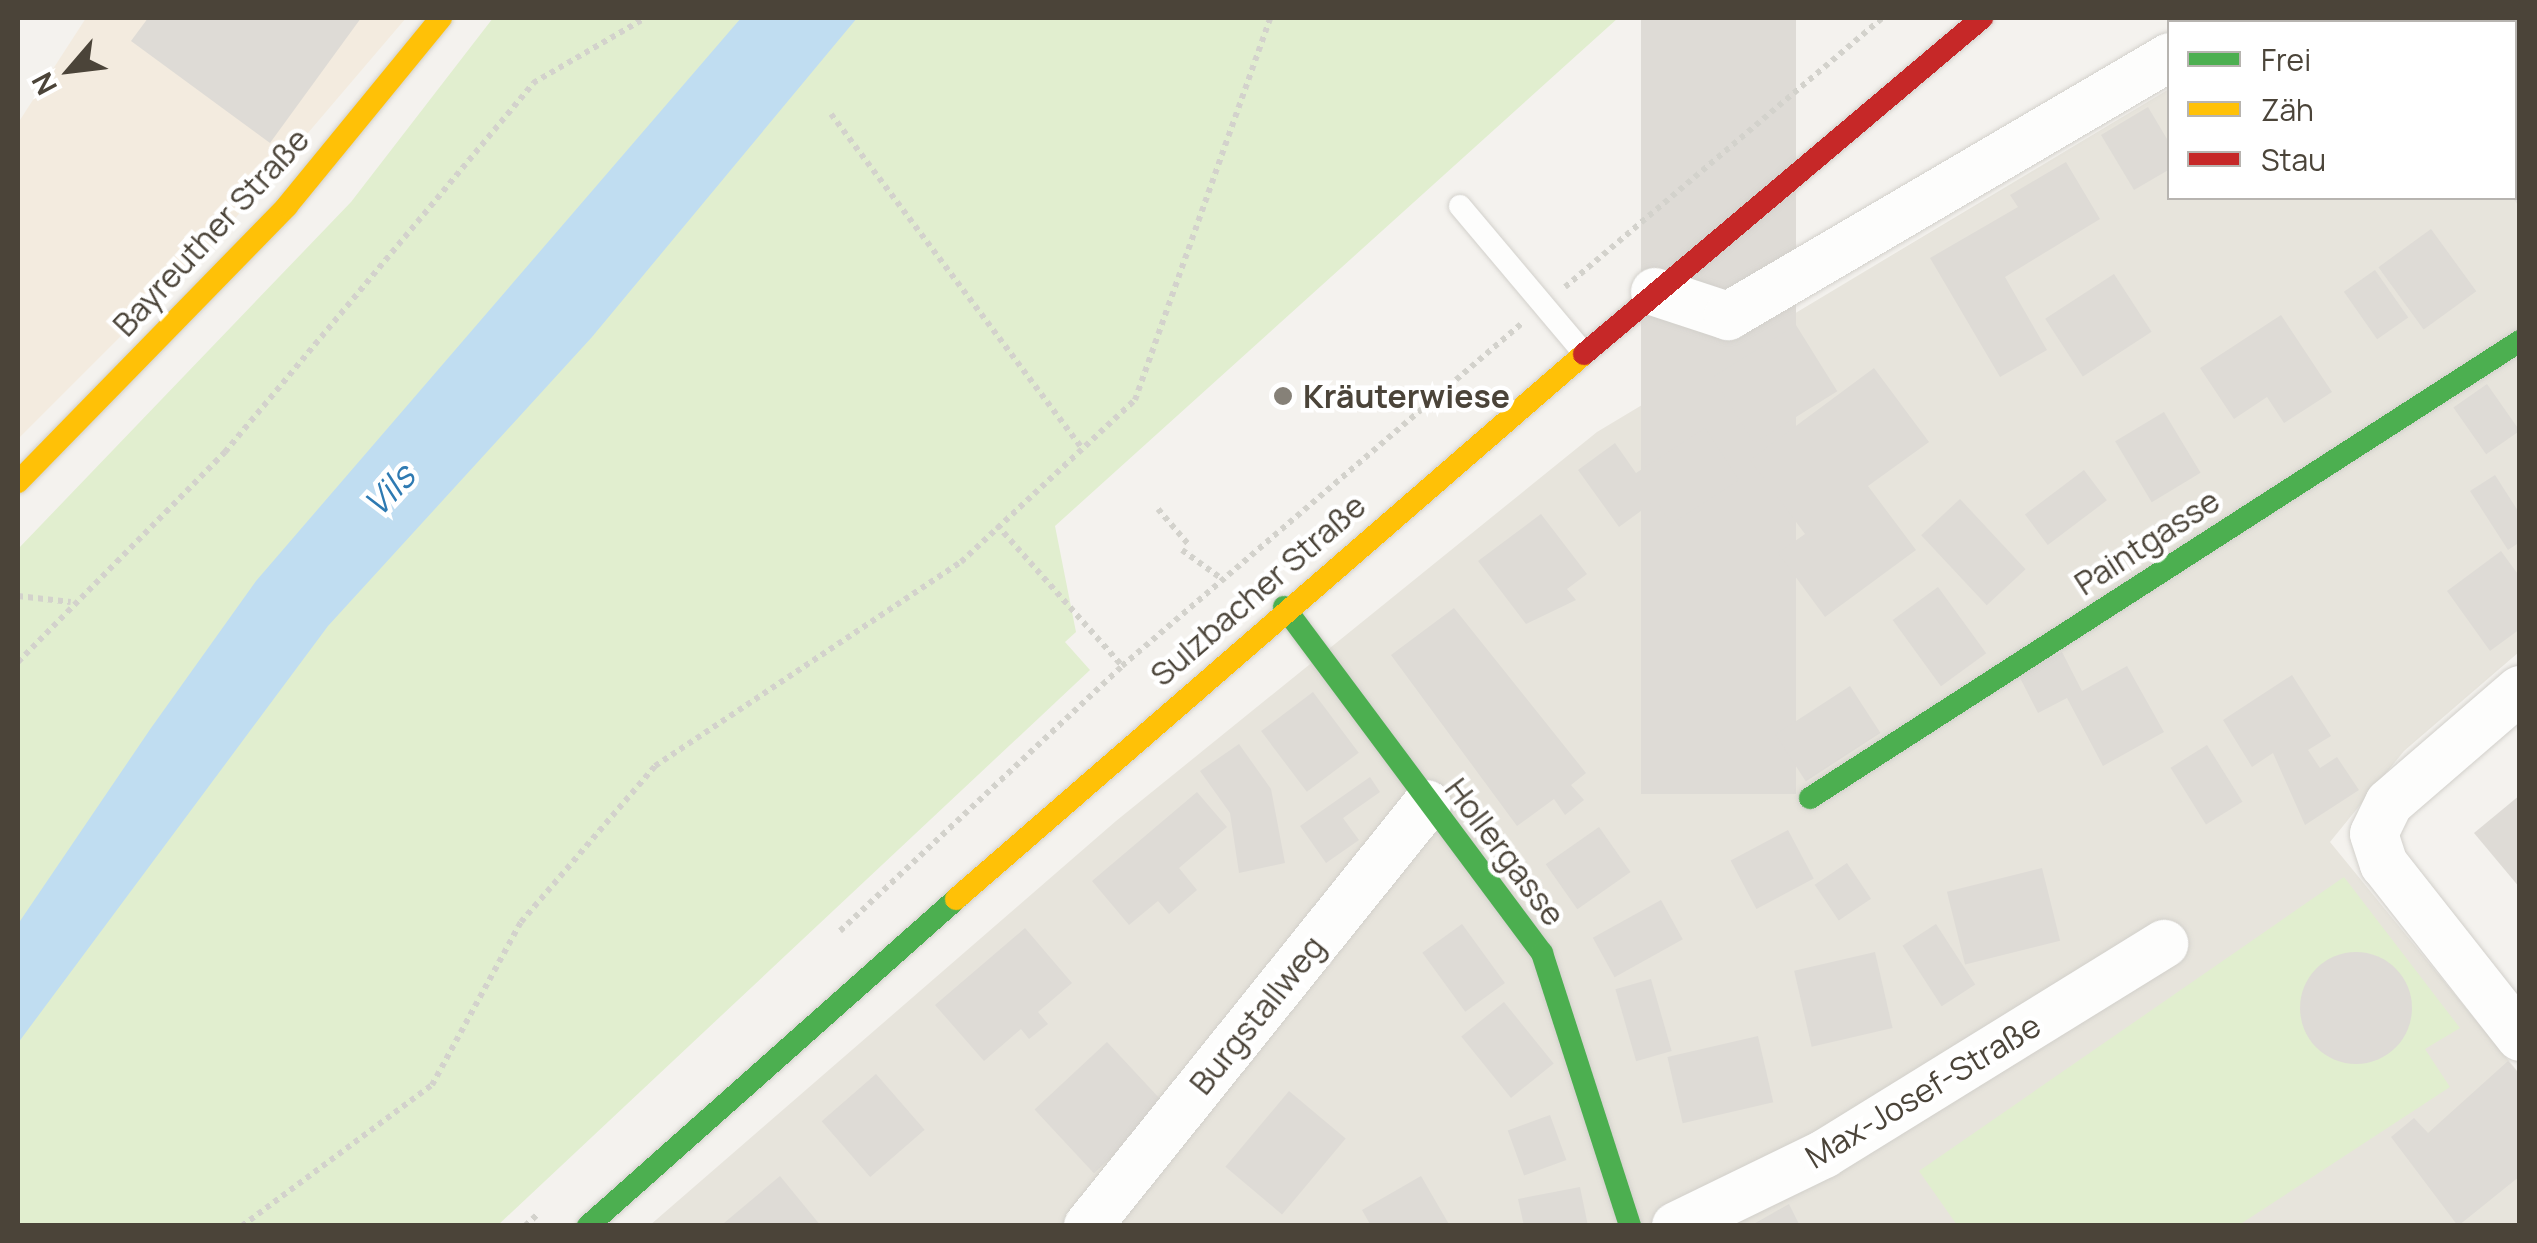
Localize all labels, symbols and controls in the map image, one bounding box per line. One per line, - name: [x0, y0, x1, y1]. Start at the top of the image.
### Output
- north arrow: [20, 20, 120, 120]
- legend: [2167, 20, 2517, 200]
- text: Frei: [2261, 39, 2311, 80]
- text: N: [22, 66, 65, 102]
- text: Zäh: [2261, 89, 2314, 130]
- street label: Bayreuther Straße: [105, 120, 317, 344]
- text: Stau: [2261, 139, 2326, 180]
- place label: Kräuterwiese: [1303, 377, 1510, 415]
- marker: Kräuterwiese: [1272, 385, 1294, 407]
- water label: Vils: [355, 456, 423, 524]
- street label: Paintgasse: [2067, 481, 2227, 603]
- street label: Sulzbacher Straße: [1143, 486, 1373, 694]
- street label: Hollergasse: [1437, 771, 1573, 933]
- street label: Burgstallweg: [1182, 928, 1332, 1102]
- street label: Max-Josef-Straße: [1799, 1006, 2047, 1176]

